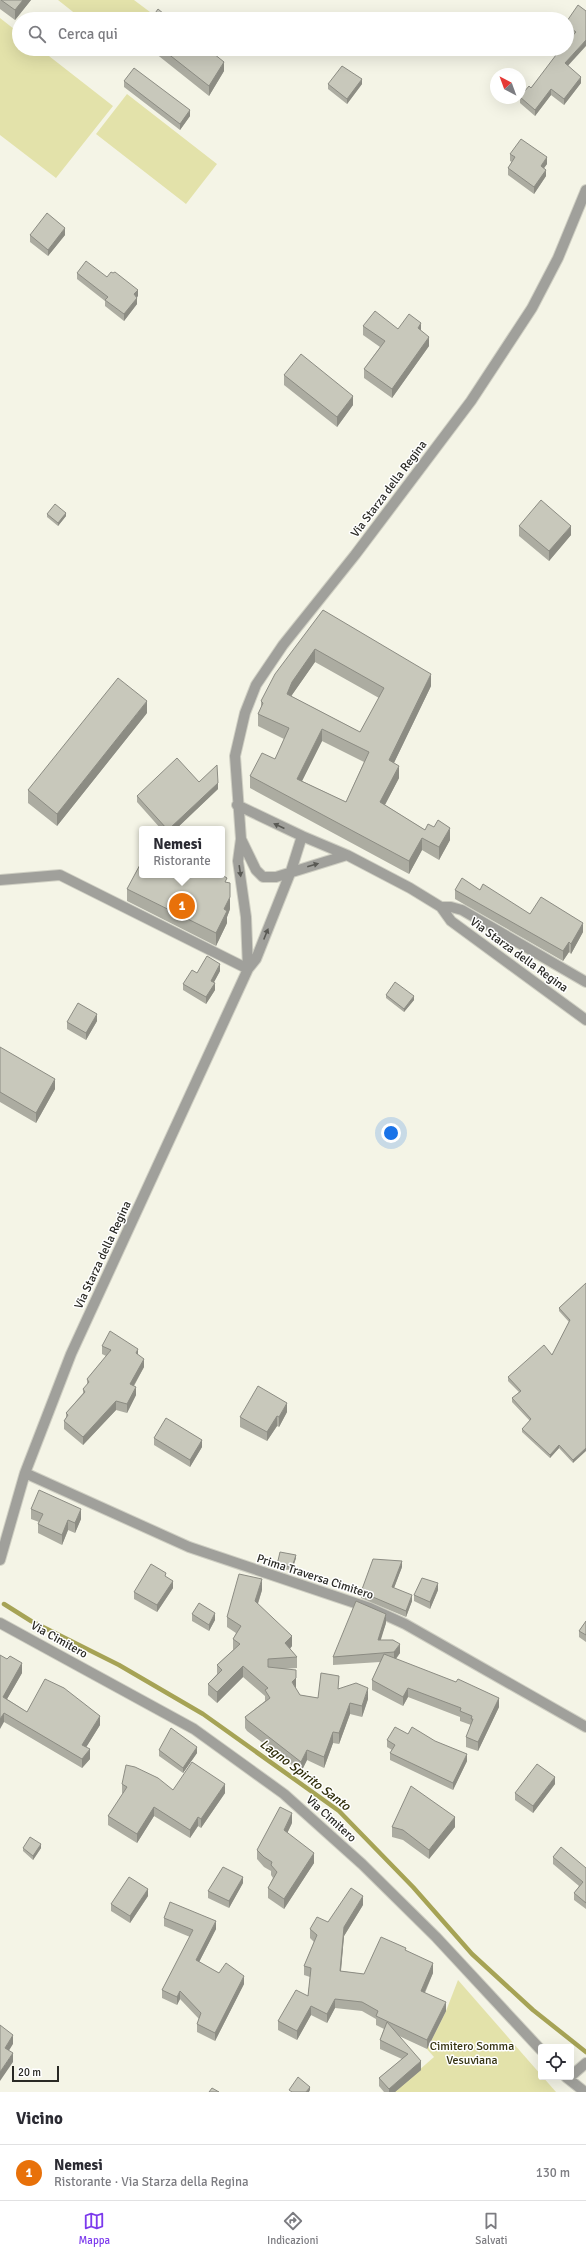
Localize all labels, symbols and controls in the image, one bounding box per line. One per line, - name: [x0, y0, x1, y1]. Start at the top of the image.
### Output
- search box: [12, 12, 574, 56]
- icon: search: [26, 23, 48, 45]
- text: Cerca qui: [58, 25, 118, 43]
- north arrow: [490, 68, 526, 104]
- street label: Via Starza della Regina: [348, 437, 430, 541]
- one-way arrow: [274, 823, 285, 829]
- popup: [139, 826, 225, 878]
- text: Nemesi: [153, 835, 202, 853]
- text: Ristorante: [153, 853, 211, 869]
- one-way arrow: [307, 862, 319, 868]
- one-way arrow: [237, 865, 243, 877]
- pin: 1: [169, 891, 195, 921]
- street label: Via Starza della Regina: [467, 914, 571, 996]
- one-way arrow: [263, 928, 269, 940]
- your location: [381, 1123, 401, 1143]
- street label: Via Starza della Regina: [71, 1199, 135, 1311]
- street label: Prima Traversa Cimitero: [255, 1551, 375, 1603]
- street label: Via Cimitero: [28, 1618, 90, 1662]
- water label: Lagno Spirito Santo: [257, 1736, 354, 1815]
- street label: Via Cimitero: [303, 1792, 359, 1846]
- park label: Cimitero Somma Vesuviana: [430, 2039, 514, 2068]
- map controls: [538, 2044, 574, 2080]
- button: locate: [538, 2044, 574, 2080]
- scale bar: [12, 2064, 59, 2083]
- text: 20 m: [18, 2066, 41, 2079]
- text: Vicino: [16, 2108, 63, 2129]
- text: Nemesi: [54, 2156, 103, 2174]
- text: 1: [25, 2165, 33, 2181]
- text: 130 m: [536, 2165, 570, 2181]
- text: Ristorante · Via Starza della Regina: [54, 2174, 249, 2190]
- tab: Mappa: [78, 2210, 110, 2247]
- tab: Indicazioni: [267, 2210, 318, 2247]
- tab: Salvati: [475, 2210, 508, 2247]

